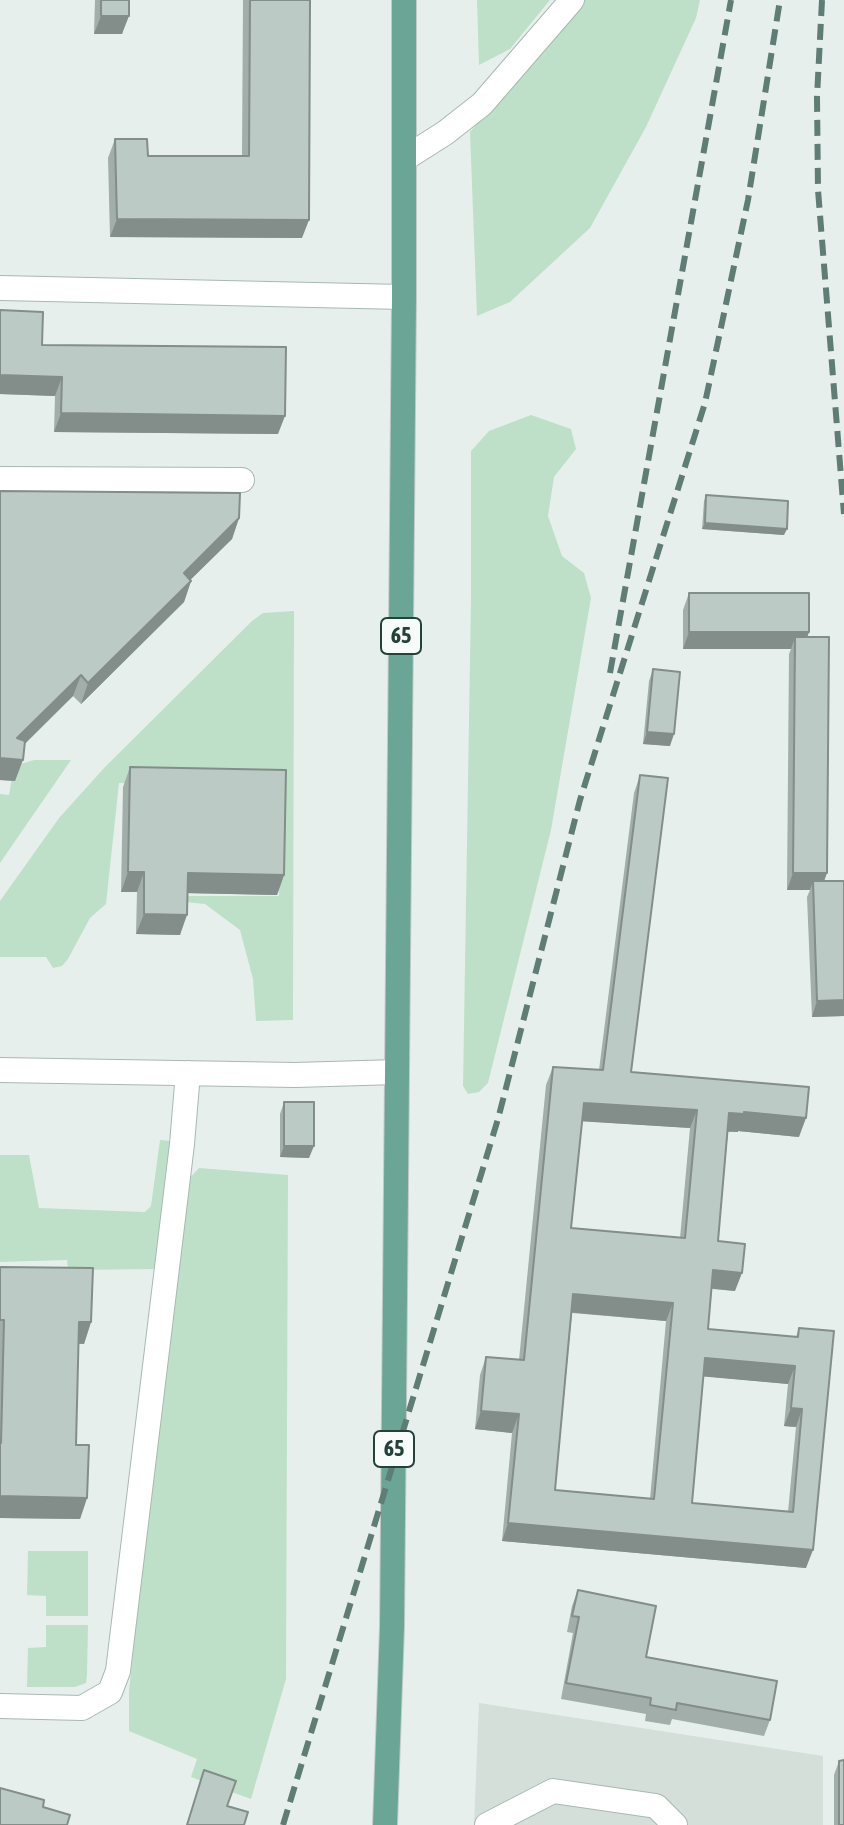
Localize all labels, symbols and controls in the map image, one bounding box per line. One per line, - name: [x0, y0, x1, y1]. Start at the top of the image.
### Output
- road number: 65: [381, 618, 421, 654]
- road number: 65: [374, 1431, 414, 1467]

